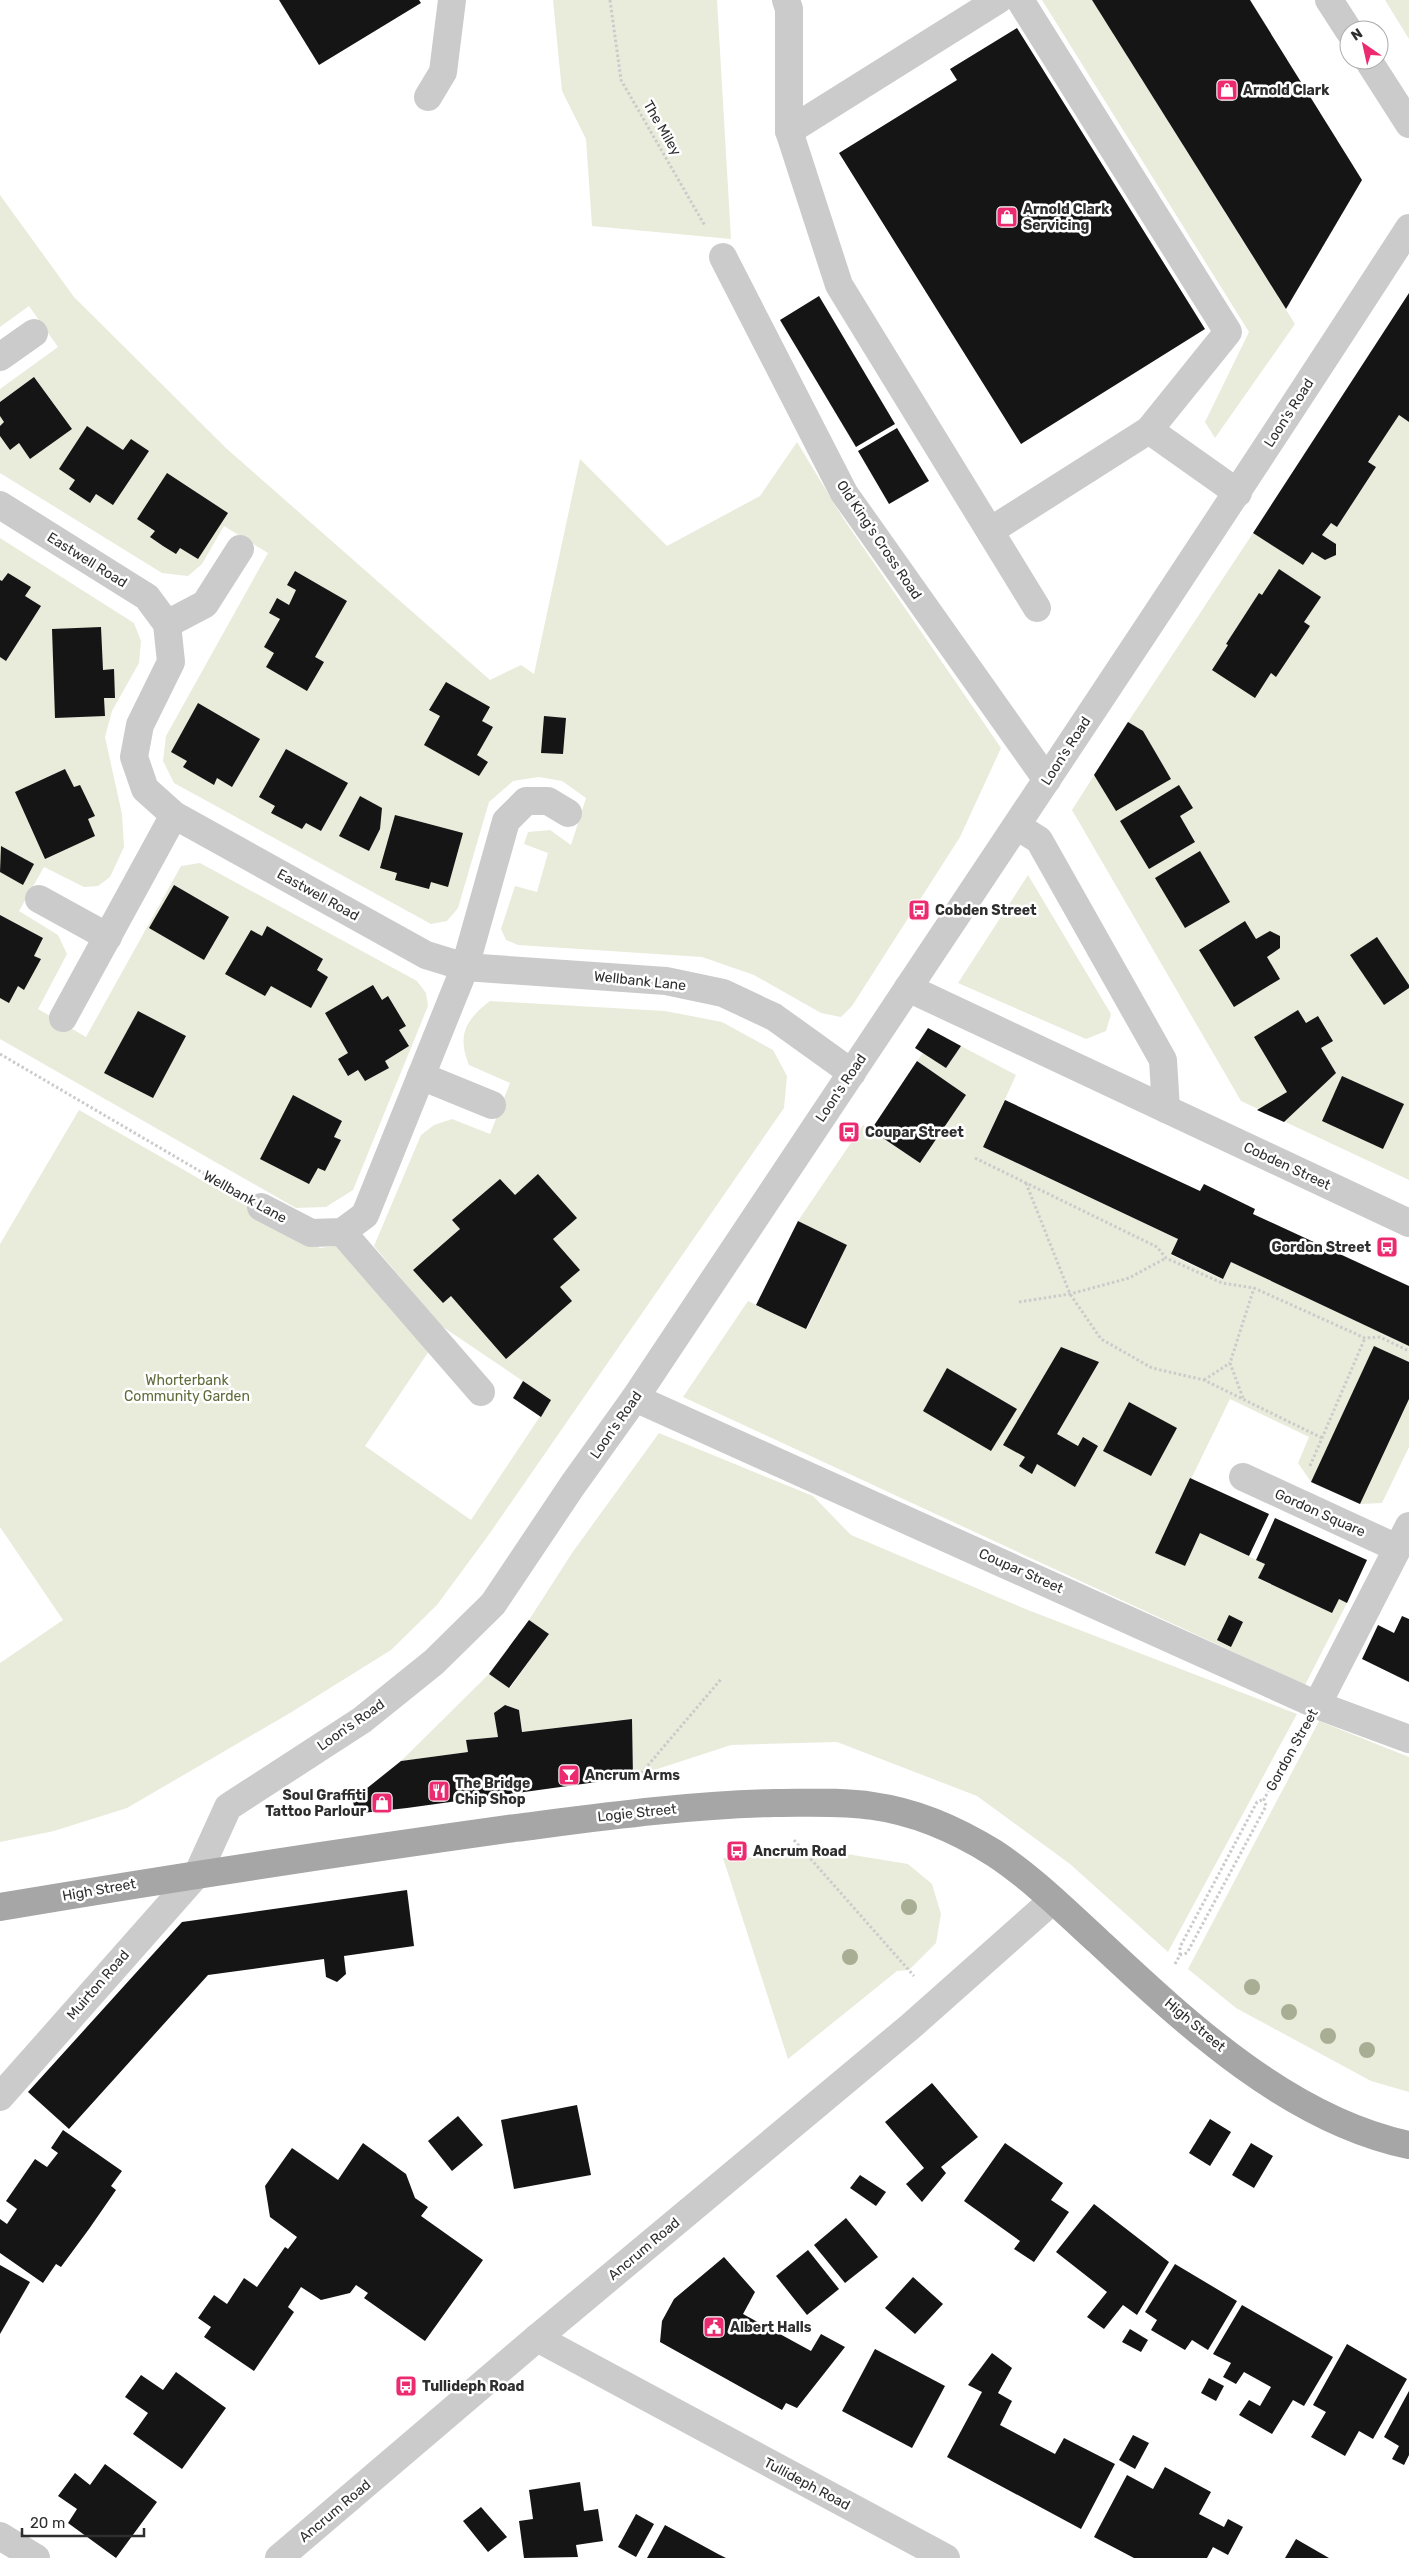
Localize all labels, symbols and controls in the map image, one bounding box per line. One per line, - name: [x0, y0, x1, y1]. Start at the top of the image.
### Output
- north arrow: [1339, 20, 1389, 70]
- text: N: [1348, 25, 1366, 45]
- shop icon: Arnold Clark: [1215, 78, 1239, 102]
- place label: Arnold Clark: [1243, 82, 1330, 99]
- street label: The Miley: [639, 97, 685, 159]
- place label: Arnold Clark Servicing: [1023, 201, 1110, 234]
- shop icon: Arnold Clark Servicing: [995, 205, 1019, 229]
- street label: Loon's Road: [1261, 375, 1317, 451]
- street label: Old King's Cross Road: [833, 477, 925, 603]
- street label: Eastwell Road: [44, 529, 130, 591]
- street label: Loon's Road: [1038, 713, 1094, 789]
- street label: Eastwell Road: [274, 865, 362, 925]
- bus stop icon: Cobden Street: [907, 898, 931, 922]
- place label: Cobden Street: [935, 902, 1037, 919]
- street label: Wellbank Lane: [593, 968, 687, 994]
- street label: Loon's Road: [812, 1051, 870, 1125]
- bus stop icon: Coupar Street: [837, 1120, 861, 1144]
- place label: Coupar Street: [865, 1124, 964, 1141]
- street label: Cobden Street: [1241, 1138, 1334, 1194]
- street label: Wellbank Lane: [200, 1167, 290, 1227]
- bus stop icon: Gordon Street: [1375, 1235, 1399, 1259]
- place label: Gordon Street: [1271, 1239, 1371, 1256]
- park label: Whorterbank Community Garden: [124, 1372, 250, 1405]
- street label: Loon's Road: [587, 1388, 645, 1462]
- street label: Gordon Square: [1272, 1485, 1368, 1541]
- street label: Coupar Street: [976, 1545, 1066, 1597]
- street label: Loon's Road: [314, 1696, 388, 1754]
- street label: Gordon Street: [1262, 1705, 1322, 1794]
- bar icon: Ancrum Arms: [557, 1763, 581, 1787]
- place label: Ancrum Arms: [585, 1767, 680, 1784]
- place label: The Bridge Chip Shop: [455, 1775, 530, 1808]
- restaurant icon: The Bridge Chip Shop: [427, 1779, 451, 1803]
- place label: Soul Graffiti Tattoo Parlour: [265, 1787, 367, 1820]
- shop icon: Soul Graffiti Tattoo Parlour: [370, 1791, 394, 1815]
- street label: Logie Street: [597, 1800, 678, 1826]
- bus stop icon: Ancrum Road: [725, 1839, 749, 1863]
- place label: Ancrum Road: [753, 1843, 847, 1860]
- street label: High Street: [61, 1875, 138, 1905]
- street label: Muirton Road: [63, 1947, 133, 2023]
- street label: High Street: [1161, 1995, 1229, 2056]
- street label: Ancrum Road: [605, 2214, 683, 2284]
- public building icon: Albert Halls: [702, 2315, 726, 2339]
- place label: Albert Halls: [730, 2319, 812, 2336]
- bus stop icon: Tullideph Road: [394, 2374, 418, 2398]
- place label: Tullideph Road: [422, 2378, 525, 2395]
- street label: Tullideph Road: [761, 2454, 853, 2514]
- street label: Ancrum Road: [296, 2476, 374, 2546]
- scale bar: [22, 2506, 145, 2538]
- text: 20 m: [30, 2514, 65, 2532]

